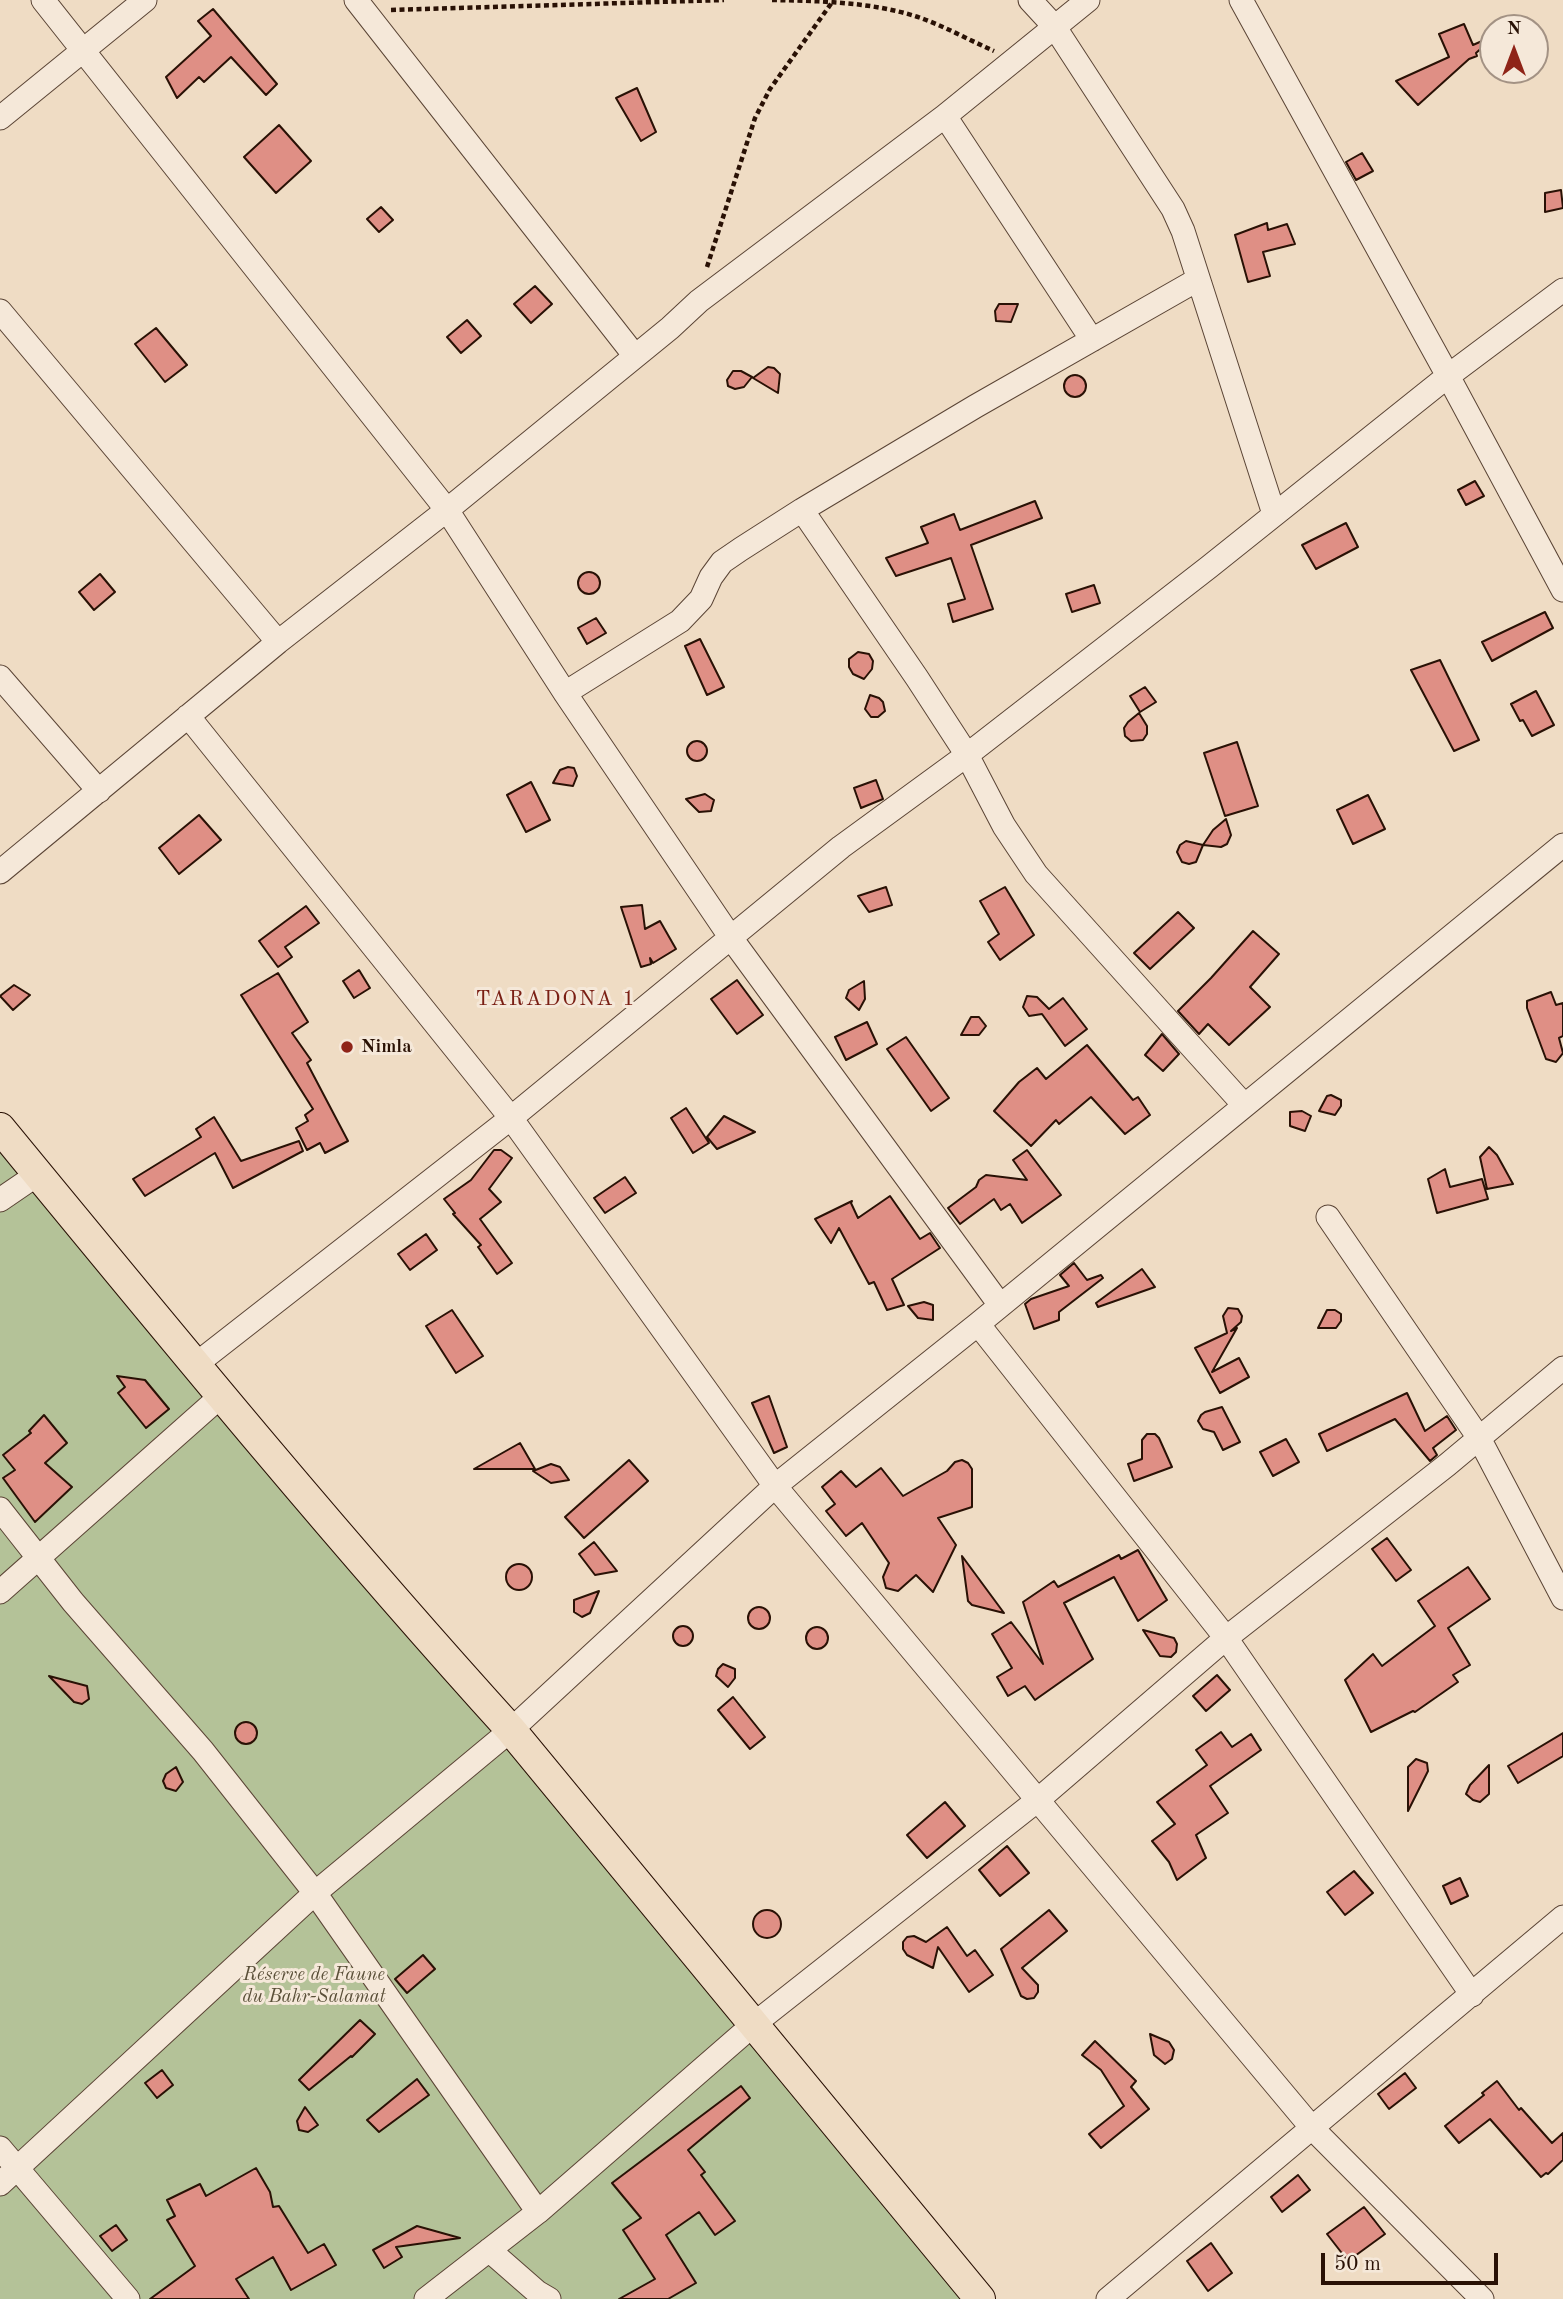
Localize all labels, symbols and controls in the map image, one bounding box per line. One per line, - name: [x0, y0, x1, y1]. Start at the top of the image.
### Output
- north arrow: [1479, 14, 1549, 84]
- text: N: [1507, 20, 1521, 39]
- district label: TARADONA 1: [477, 986, 635, 1012]
- place label: Nimla: [361, 1036, 412, 1058]
- marker: Nimla: [339, 1039, 355, 1055]
- park label: Réserve de Faune du Bahr-Salamat: [242, 1964, 386, 2008]
- scale bar: [1325, 2240, 1502, 2284]
- text: 50 m: [1334, 2254, 1381, 2275]

